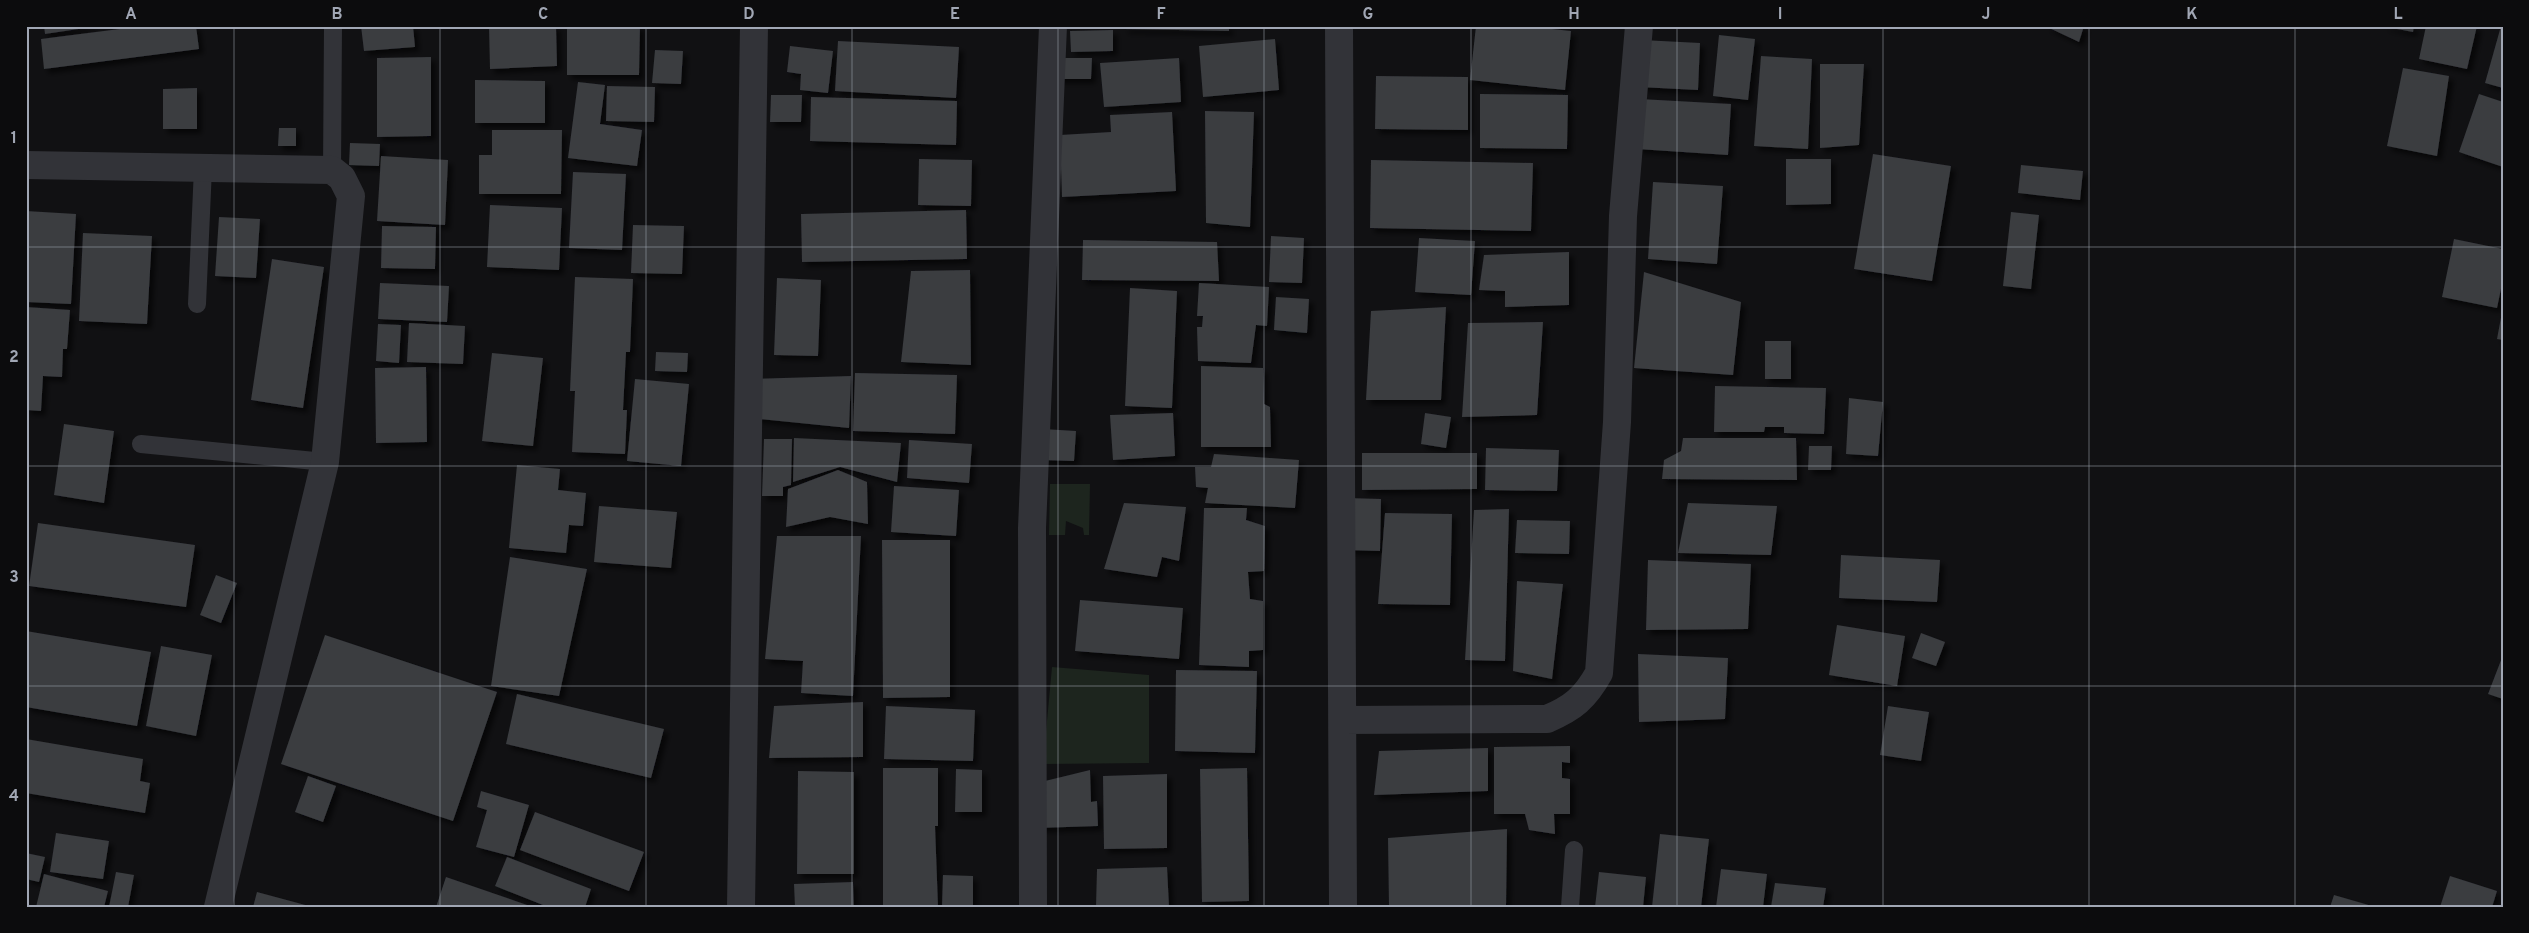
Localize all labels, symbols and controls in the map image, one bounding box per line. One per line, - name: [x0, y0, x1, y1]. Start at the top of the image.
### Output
- text: A: [125, 5, 137, 25]
- text: B: [331, 5, 343, 25]
- text: C: [538, 5, 548, 25]
- text: D: [743, 5, 755, 25]
- text: E: [950, 5, 960, 25]
- text: F: [1156, 5, 1166, 25]
- text: G: [1363, 5, 1373, 25]
- text: H: [1568, 5, 1580, 25]
- text: I: [1778, 5, 1782, 25]
- text: J: [1982, 5, 1990, 25]
- text: K: [2186, 5, 2198, 25]
- text: L: [2393, 5, 2403, 25]
- text: 1: [11, 129, 17, 149]
- text: 2: [9, 348, 19, 368]
- text: 3: [9, 568, 19, 588]
- text: 4: [9, 787, 19, 807]

